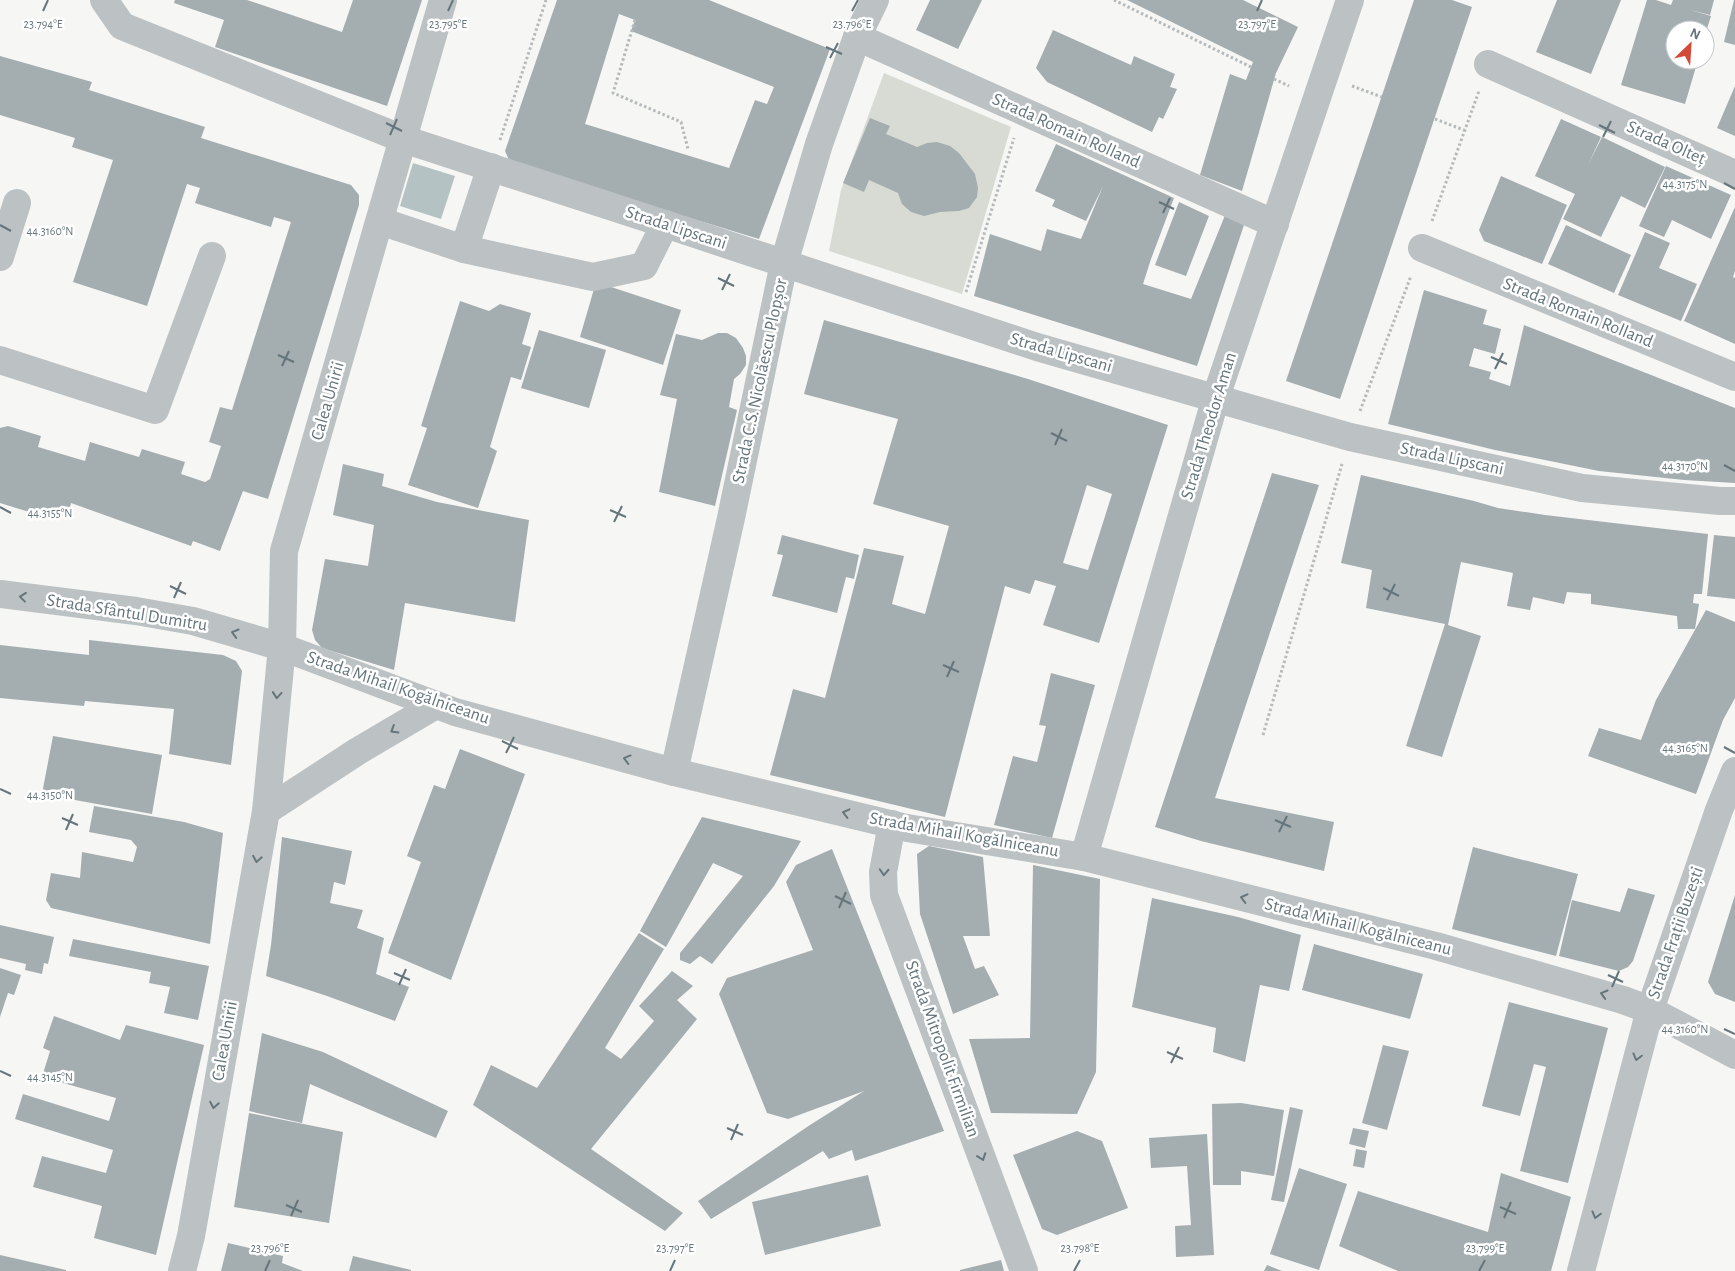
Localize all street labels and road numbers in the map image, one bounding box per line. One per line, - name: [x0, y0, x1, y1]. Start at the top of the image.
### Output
- street label: Strada Romain Rolland: [989, 90, 1143, 172]
- street label: Strada Olteț: [1623, 118, 1708, 169]
- street label: Strada Lipscani: [623, 203, 729, 253]
- street label: Strada Romain Rolland: [1500, 275, 1656, 351]
- street label: Strada C.S. Nicolăescu Plopșor: [729, 277, 792, 485]
- street label: Strada Lipscani: [1008, 330, 1114, 376]
- street label: Strada Theodor Aman: [1178, 350, 1240, 502]
- street label: Calea Unirii: [308, 360, 348, 442]
- street label: Strada Lipscani: [1399, 439, 1505, 479]
- street label: Strada Sfântul Dumitru: [45, 591, 209, 635]
- street label: Strada Mihail Kogălniceanu: [304, 648, 492, 728]
- street label: Strada Mihail Kogălniceanu: [868, 809, 1060, 861]
- street label: Strada Frații Buzești: [1645, 865, 1708, 1002]
- street label: Strada Mihail Kogălniceanu: [1263, 895, 1453, 959]
- street label: Strada Mitropolit Firmilian: [902, 958, 982, 1140]
- street label: Calea Unirii: [209, 1000, 241, 1082]

